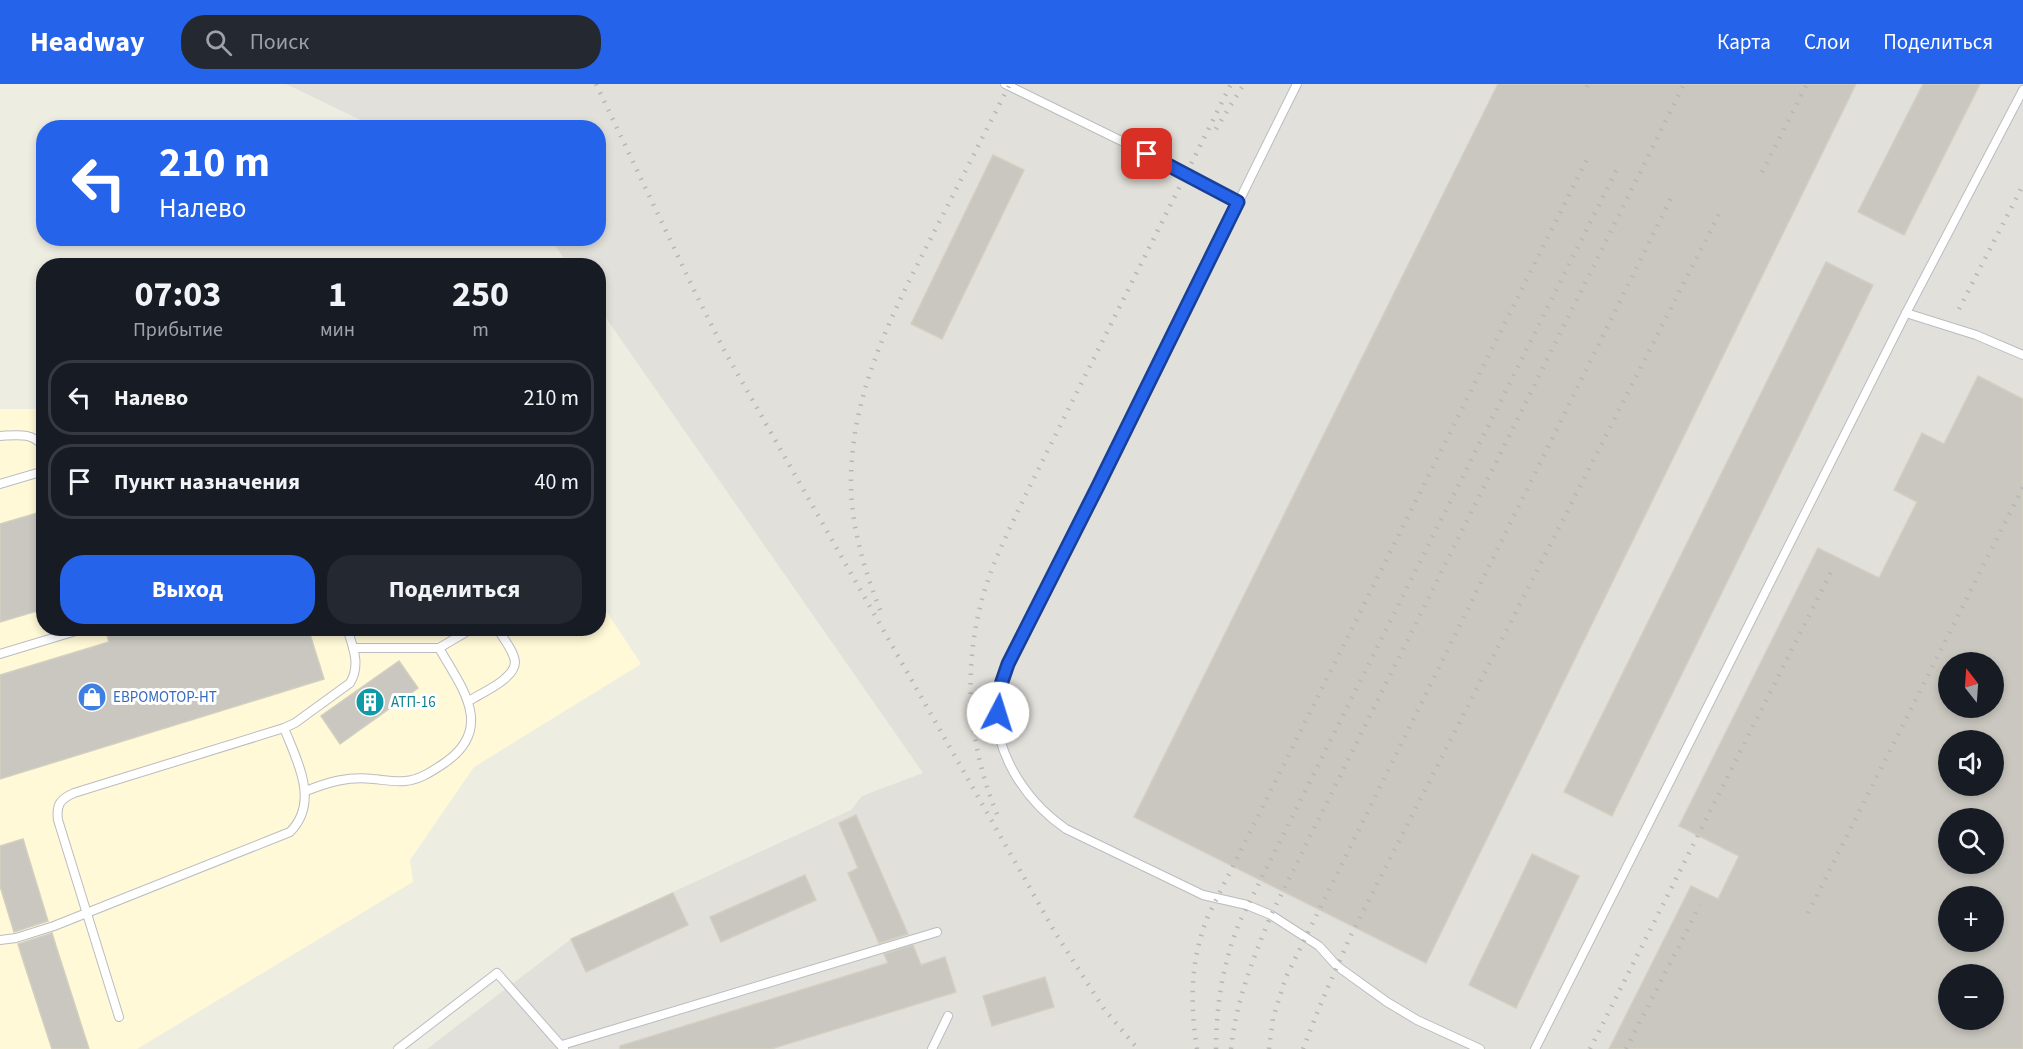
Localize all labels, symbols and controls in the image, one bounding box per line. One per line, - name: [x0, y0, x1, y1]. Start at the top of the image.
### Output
- search box: [181, 15, 601, 69]
- text: Headway: [30, 22, 145, 62]
- icon: search: [202, 26, 235, 59]
- text: Поиск: [250, 26, 309, 58]
- text: Карта: [1717, 27, 1771, 57]
- text: Слои: [1804, 27, 1850, 57]
- text: Поделиться: [1883, 27, 1993, 57]
- pin: [1121, 128, 1172, 179]
- text: 210 m: [159, 133, 270, 193]
- icon: arrive: [1130, 137, 1163, 170]
- icon: left: [60, 144, 138, 222]
- text: Налево: [159, 189, 246, 228]
- text: 07:03: [135, 269, 221, 320]
- text: 1: [328, 269, 347, 320]
- text: 250: [452, 269, 509, 320]
- text: Прибытие: [133, 316, 223, 344]
- text: мин: [320, 316, 355, 344]
- text: m: [472, 316, 489, 344]
- icon: left: [63, 381, 96, 414]
- text: Налево: [114, 382, 188, 414]
- text: 210 m: [524, 382, 579, 414]
- icon: arrive: [63, 465, 96, 498]
- text: Пункт назначения: [114, 466, 300, 498]
- text: 40 m: [534, 466, 579, 498]
- button: Выход: [60, 555, 315, 624]
- button: Поделиться: [327, 555, 582, 624]
- north arrow: [1938, 652, 2004, 718]
- map controls: [1938, 652, 2004, 1030]
- shop icon: ЕВРОМОТОР-НТ: [76, 681, 108, 713]
- position arrow: [966, 681, 1030, 745]
- building icon: АТП-16: [354, 686, 386, 718]
- place label: ЕВРОМОТОР-НТ: [113, 687, 217, 708]
- place label: АТП-16: [391, 692, 436, 713]
- button: sound: [1938, 730, 2004, 796]
- button: search: [1938, 808, 2004, 874]
- button: +: [1938, 886, 2004, 952]
- button: −: [1938, 964, 2004, 1030]

